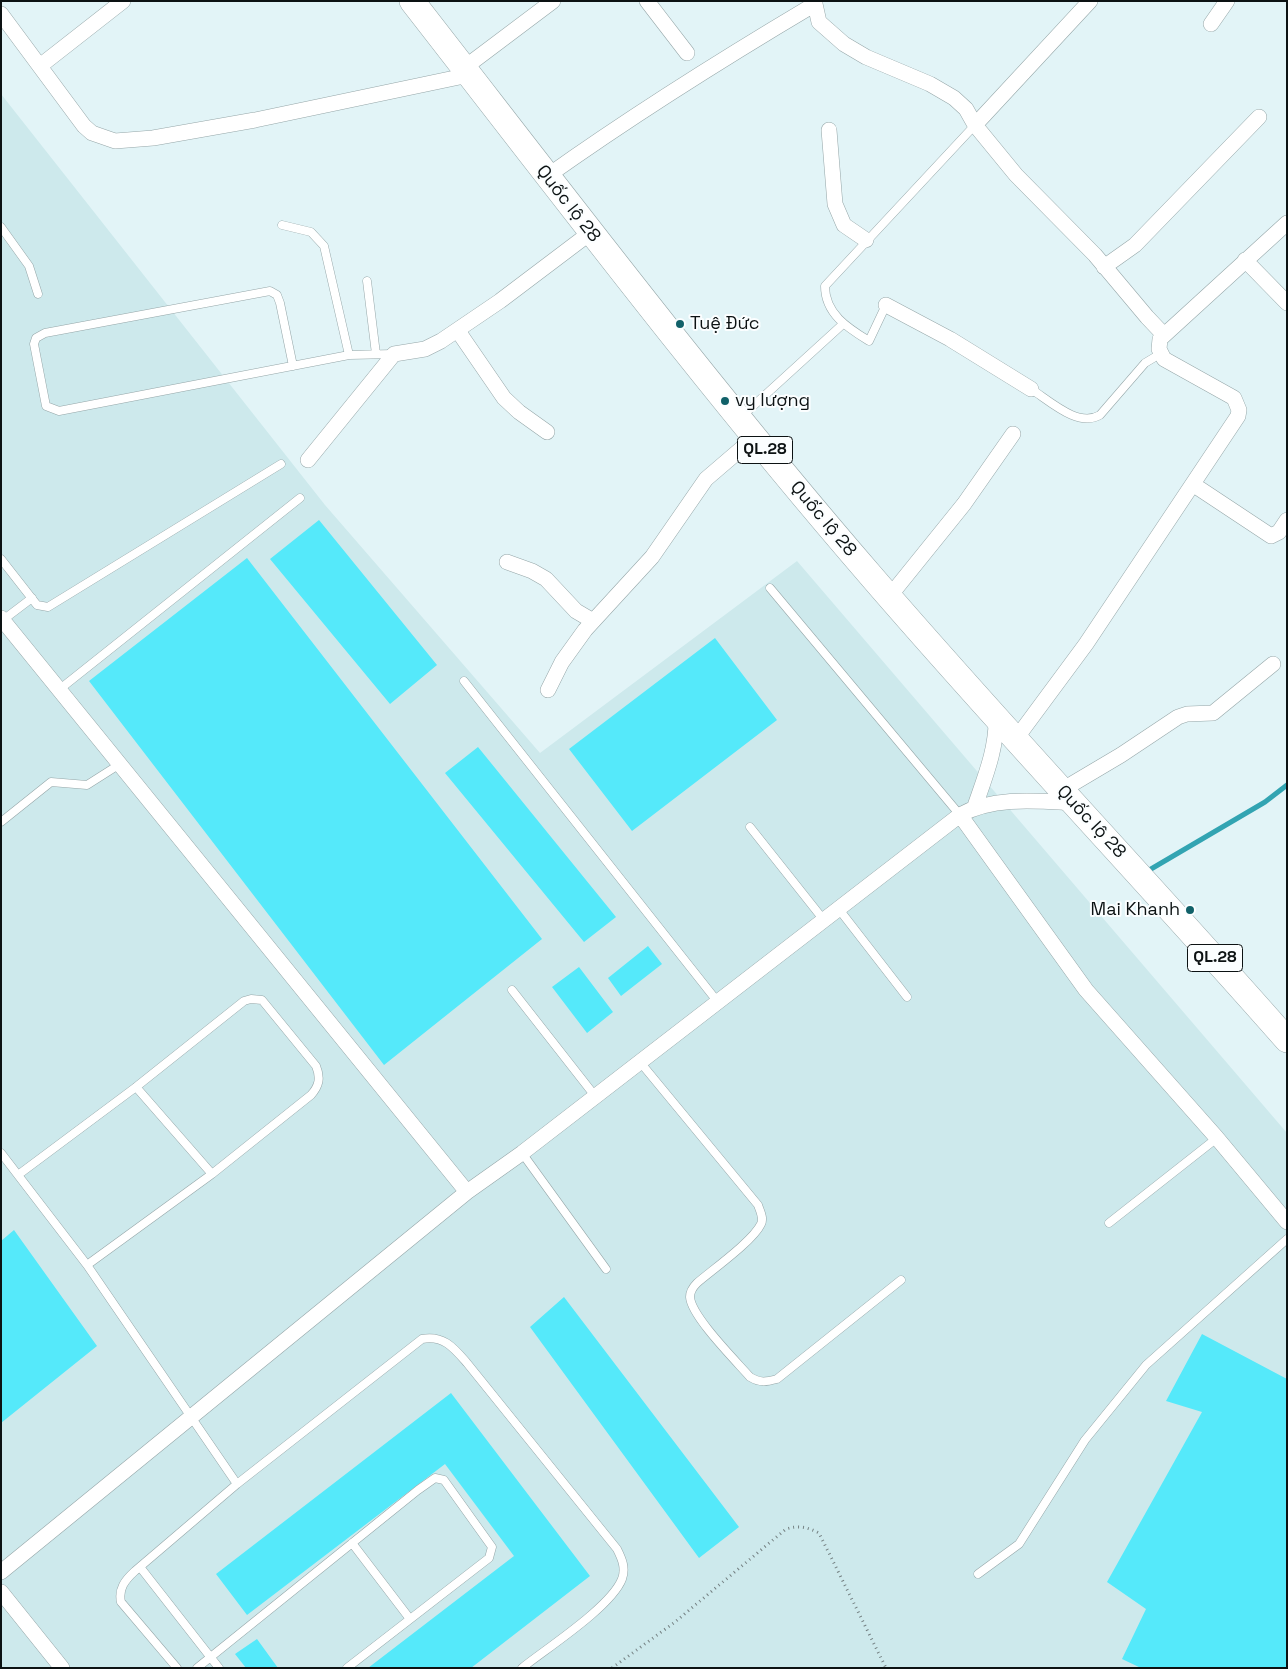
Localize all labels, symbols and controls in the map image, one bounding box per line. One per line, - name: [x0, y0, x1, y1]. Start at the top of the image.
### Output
- street label: Quốc lộ 28: [531, 161, 605, 247]
- place label: Tuệ Đức: [690, 313, 760, 335]
- marker: Tuệ Đức: [674, 318, 686, 330]
- place label: vy lượng: [735, 390, 810, 412]
- marker: vy lượng: [719, 395, 731, 407]
- road number: QL.28: [738, 436, 792, 464]
- street label: Quốc lộ 28: [785, 477, 861, 561]
- street label: Quốc lộ 28: [1052, 781, 1130, 863]
- place label: Mai Khanh: [1091, 899, 1180, 921]
- marker: Mai Khanh: [1184, 904, 1196, 916]
- road number: QL.28: [1188, 944, 1242, 971]

